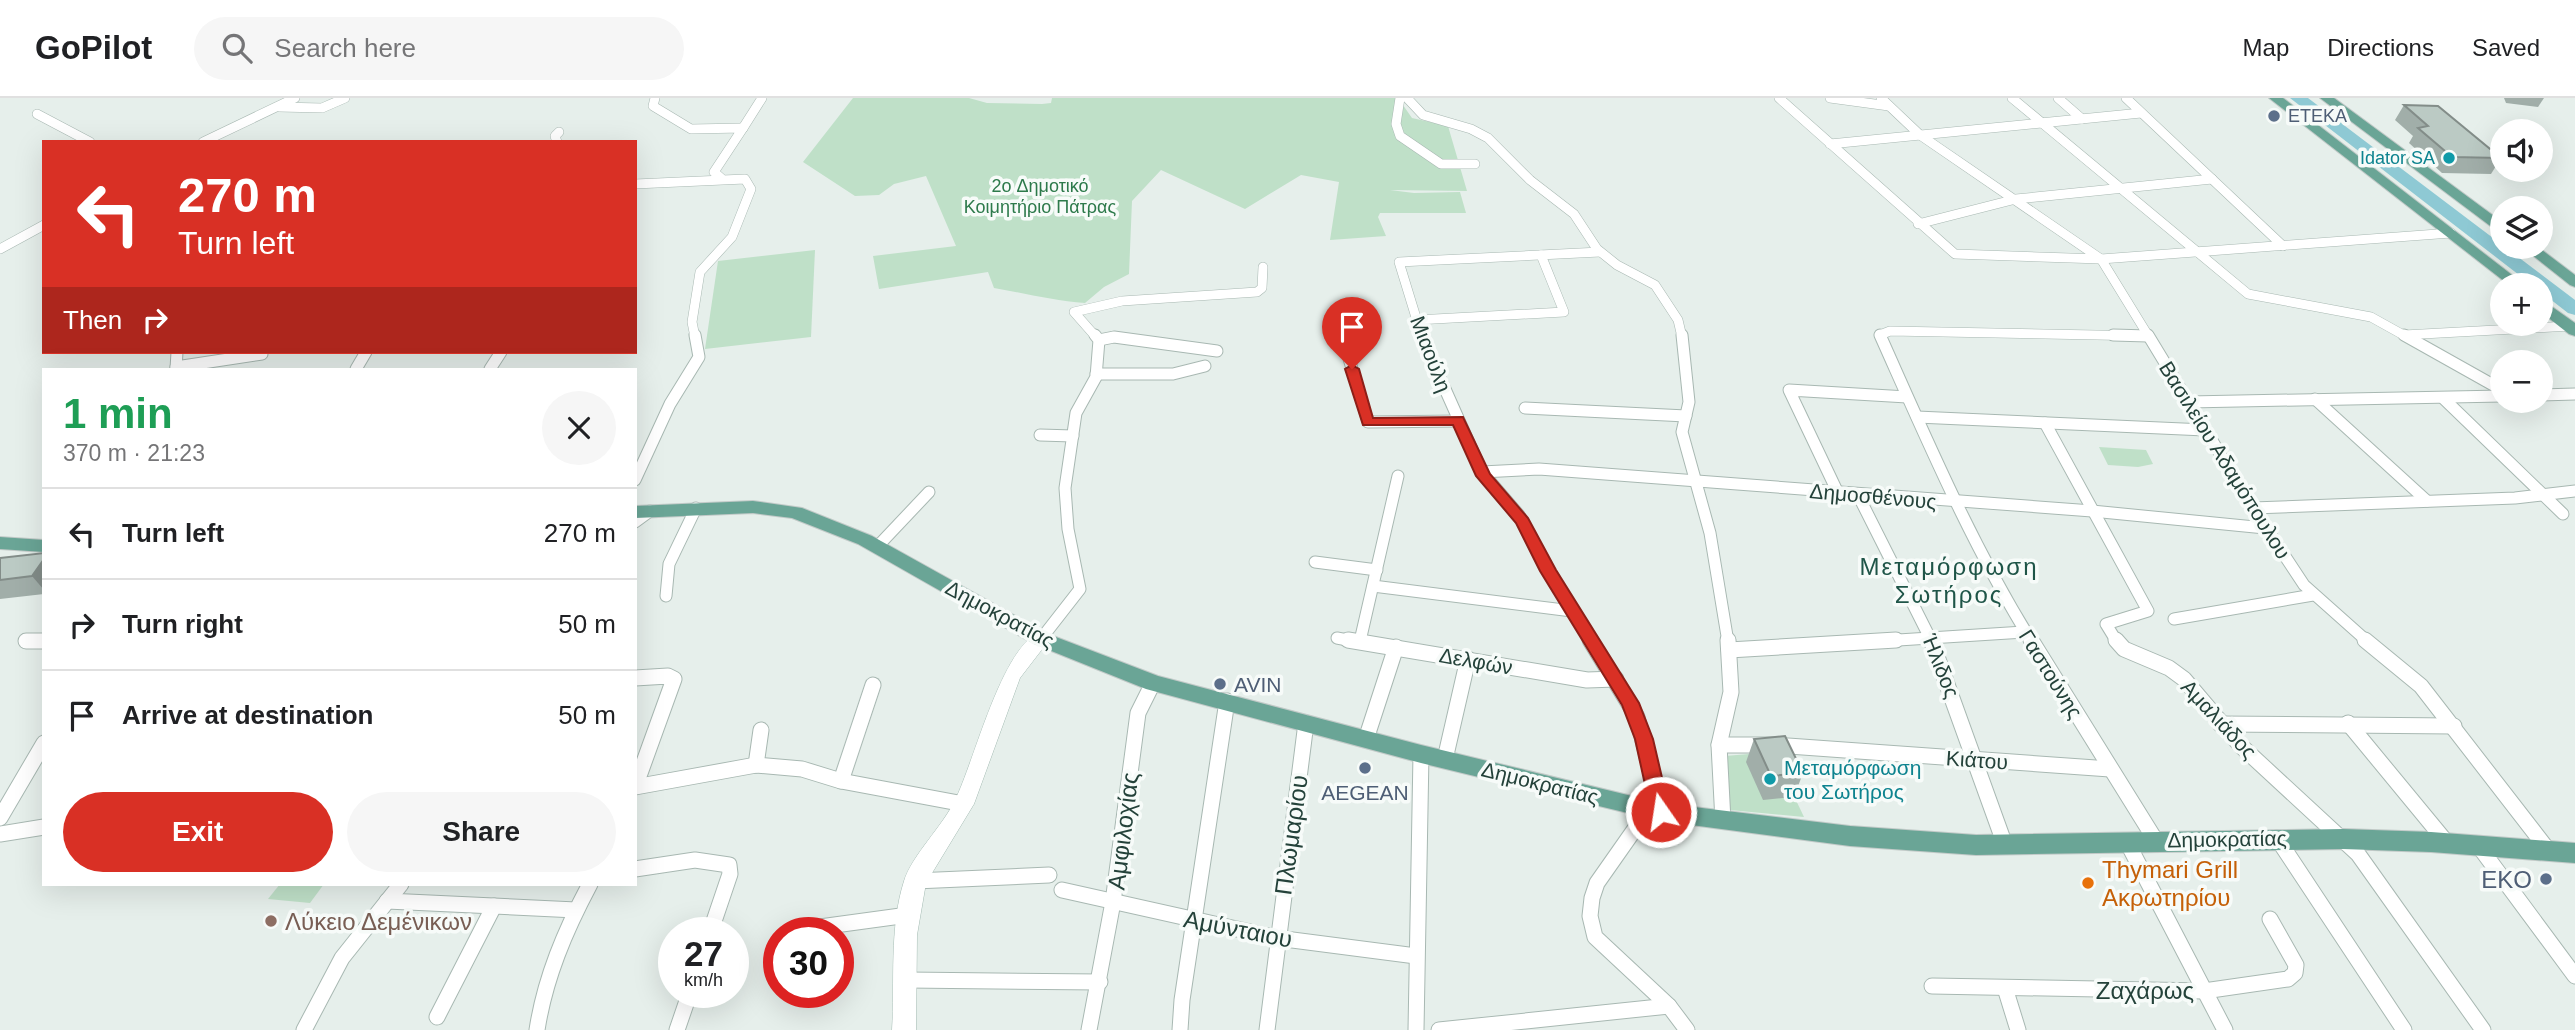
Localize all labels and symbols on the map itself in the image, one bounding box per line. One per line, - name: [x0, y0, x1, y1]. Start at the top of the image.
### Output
- place label: ΕΤΕΚΑ: [2288, 106, 2347, 126]
- marker: ΕΤΕΚΑ: [2266, 108, 2282, 124]
- place label: Idator SA: [2360, 148, 2435, 168]
- marker: Idator SA: [2441, 150, 2457, 166]
- park label: 2o Δημοτικό Κοιμητήριο Πάτρας: [964, 176, 1117, 217]
- pin: [1322, 297, 1382, 369]
- street label: Μιαούλη: [1406, 313, 1456, 395]
- street label: Βασιλείου Αδαμόπουλου: [2155, 357, 2295, 563]
- street label: Δημοσθένους: [1809, 479, 1937, 513]
- district label: Μεταμόρφωση Σωτήρος: [1860, 553, 2039, 608]
- street label: Δημοκρατίας: [942, 576, 1058, 652]
- street label: Γαστούνης: [2015, 625, 2087, 723]
- street label: Ήλιδος: [1918, 630, 1964, 701]
- street label: Δελφών: [1438, 643, 1514, 679]
- place label: AVIN: [1234, 673, 1281, 696]
- street label: Αμαλιάδος: [2177, 675, 2261, 763]
- marker: AVIN: [1212, 676, 1228, 692]
- street label: Κιάτου: [1945, 746, 2009, 774]
- place label: Μεταμόρφωση του Σωτήρος: [1784, 756, 1921, 803]
- street label: Δημοκρατίας: [1479, 757, 1601, 809]
- marker: AEGEAN: [1357, 760, 1373, 776]
- street label: Αμφιλοχίας: [1102, 771, 1144, 891]
- marker: Μεταμόρφωση του Σωτήρος: [1762, 771, 1778, 787]
- street label: Πλωμαρίου: [1269, 773, 1313, 897]
- position arrow: [1624, 775, 1698, 849]
- place label: AEGEAN: [1321, 781, 1409, 804]
- street label: Δημοκρατίας: [2167, 826, 2287, 852]
- place label: Thymari Grill Ακρωτηρίου: [2102, 856, 2238, 911]
- place label: EKO: [2481, 866, 2532, 893]
- marker: EKO: [2538, 871, 2554, 887]
- marker: Thymari Grill Ακρωτηρίου: [2080, 875, 2096, 891]
- street label: Αμύνταιου: [1182, 905, 1294, 953]
- place label: Λύκειο Δεμένικων: [285, 908, 472, 935]
- marker: Λύκειο Δεμένικων: [263, 913, 279, 929]
- speed limit sign: 30: [763, 917, 854, 1008]
- street label: Ζαχάρως: [2096, 977, 2194, 1004]

